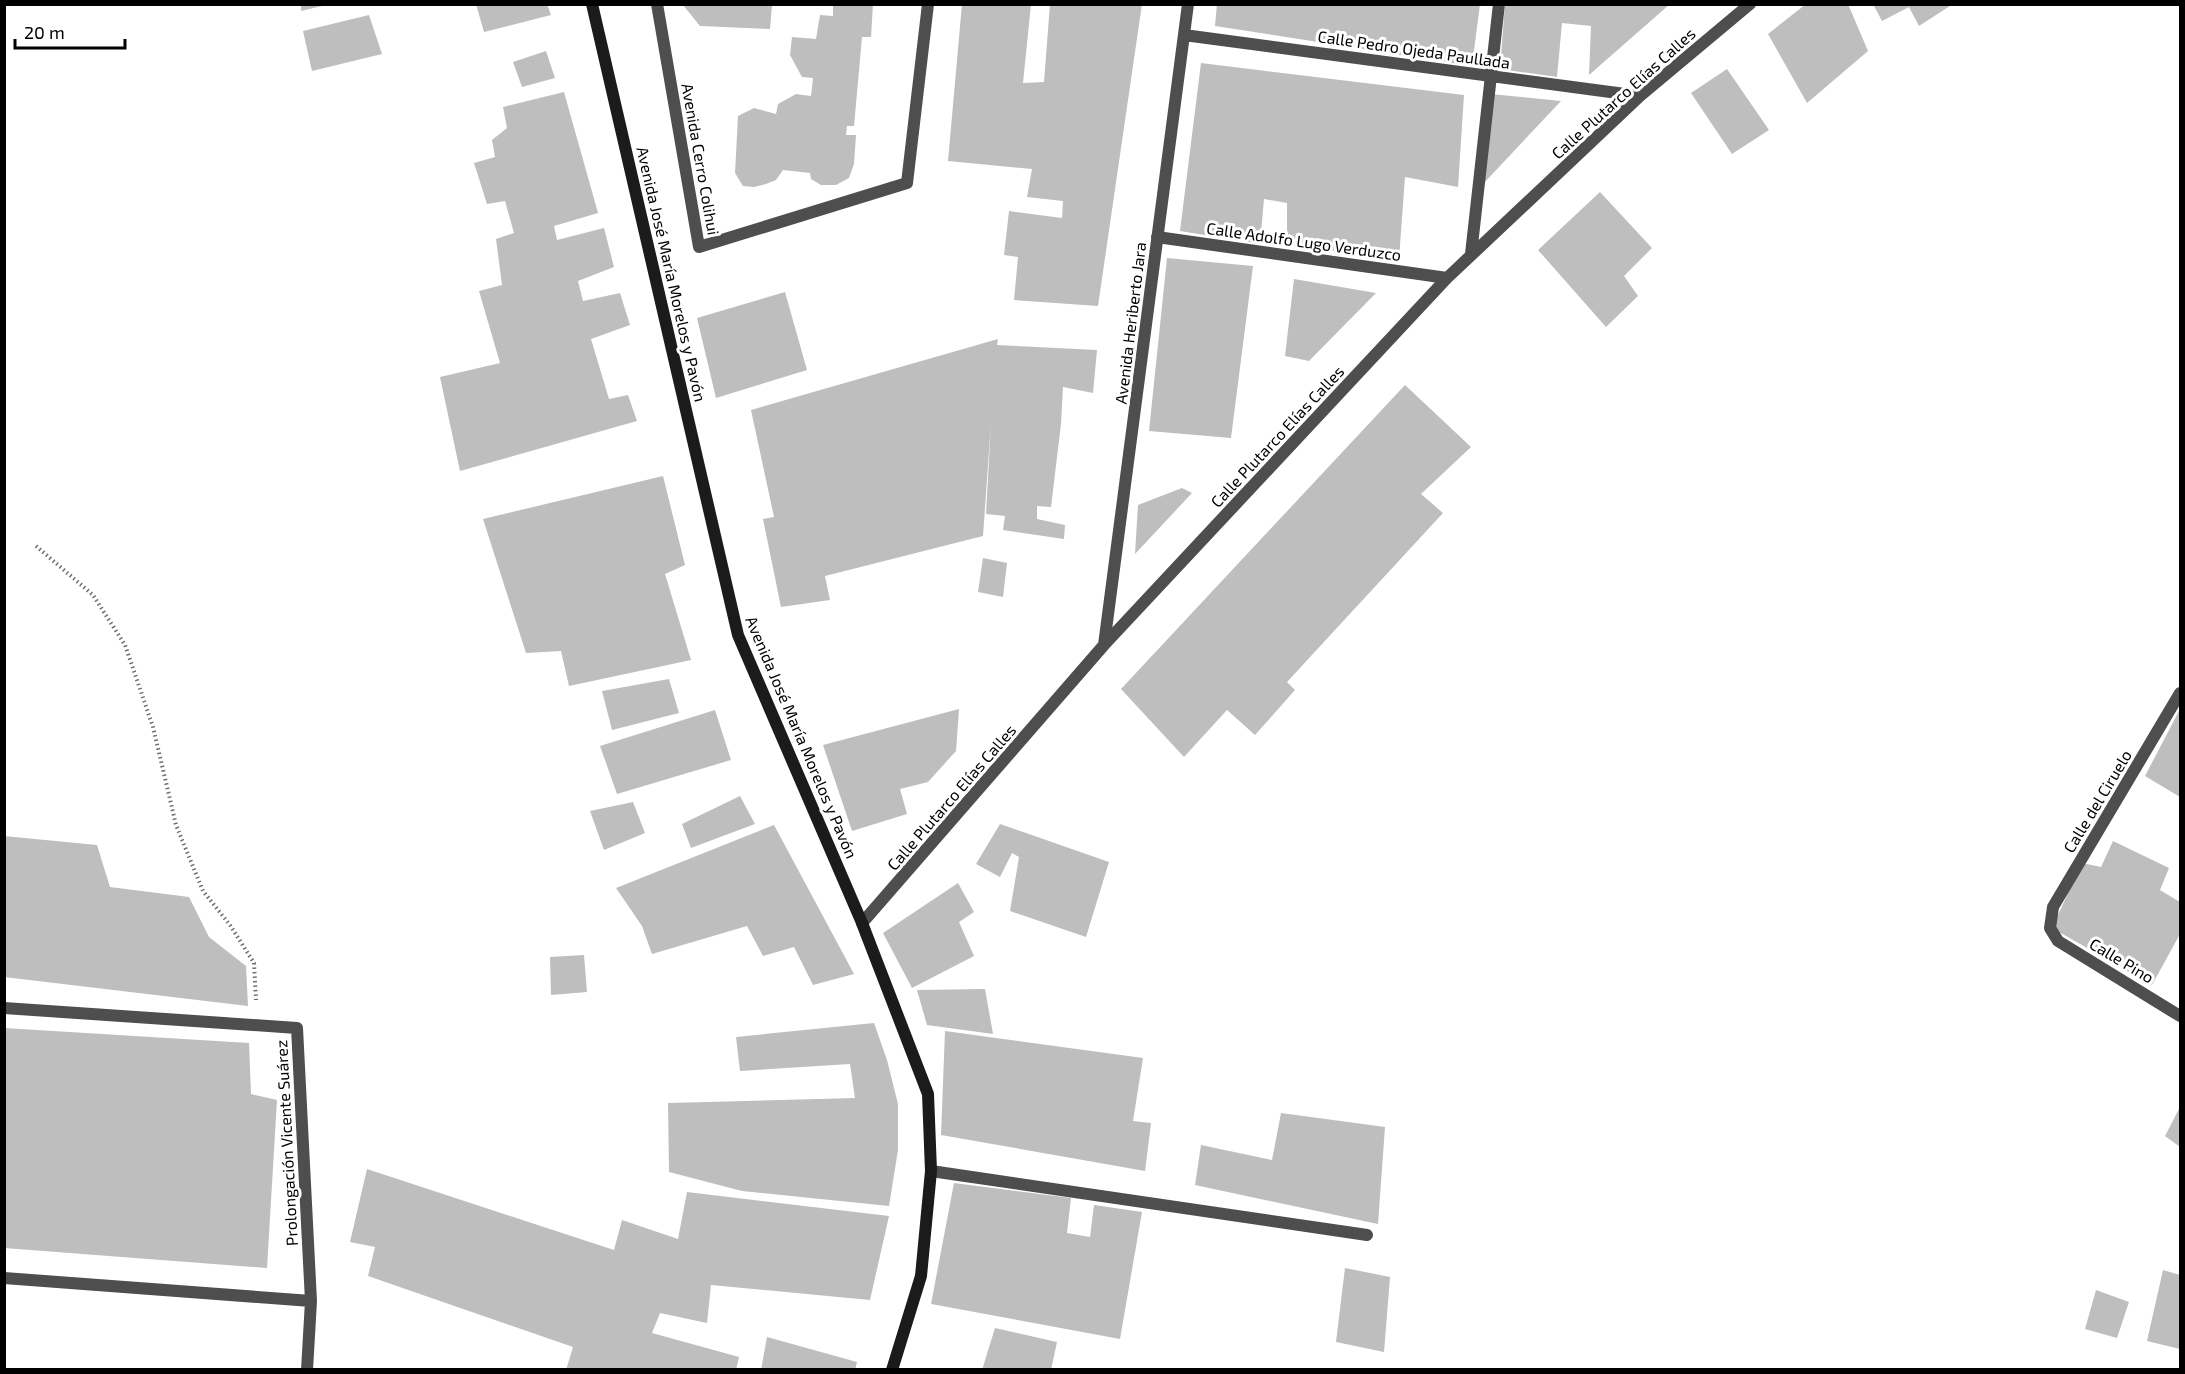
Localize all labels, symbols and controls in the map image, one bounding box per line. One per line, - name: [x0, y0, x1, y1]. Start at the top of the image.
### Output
- scale bar: [15, 12, 124, 50]
- text: 20 m: [24, 21, 65, 43]
- street label: Calle Plutarco Elías Calles: [1547, 24, 1699, 162]
- street label: Calle Pedro Ojeda Paullada: [1317, 26, 1511, 73]
- street label: Avenida Cerro Colihui: [678, 82, 724, 236]
- street label: Avenida José María Morelos y Pavón: [633, 145, 711, 403]
- street label: Calle Adolfo Lugo Verduzco: [1205, 218, 1403, 264]
- street label: Avenida Heriberto Jara: [1111, 241, 1149, 405]
- street label: Calle Plutarco Elías Calles: [1206, 361, 1348, 511]
- street label: Avenida José María Morelos y Pavón: [742, 613, 862, 861]
- street label: Calle Plutarco Elías Calles: [883, 720, 1019, 874]
- street label: Calle del Ciruelo: [2059, 746, 2135, 856]
- street label: Calle Pino: [2087, 933, 2157, 987]
- street label: Prolongación Vicente Suárez: [271, 1040, 301, 1246]

